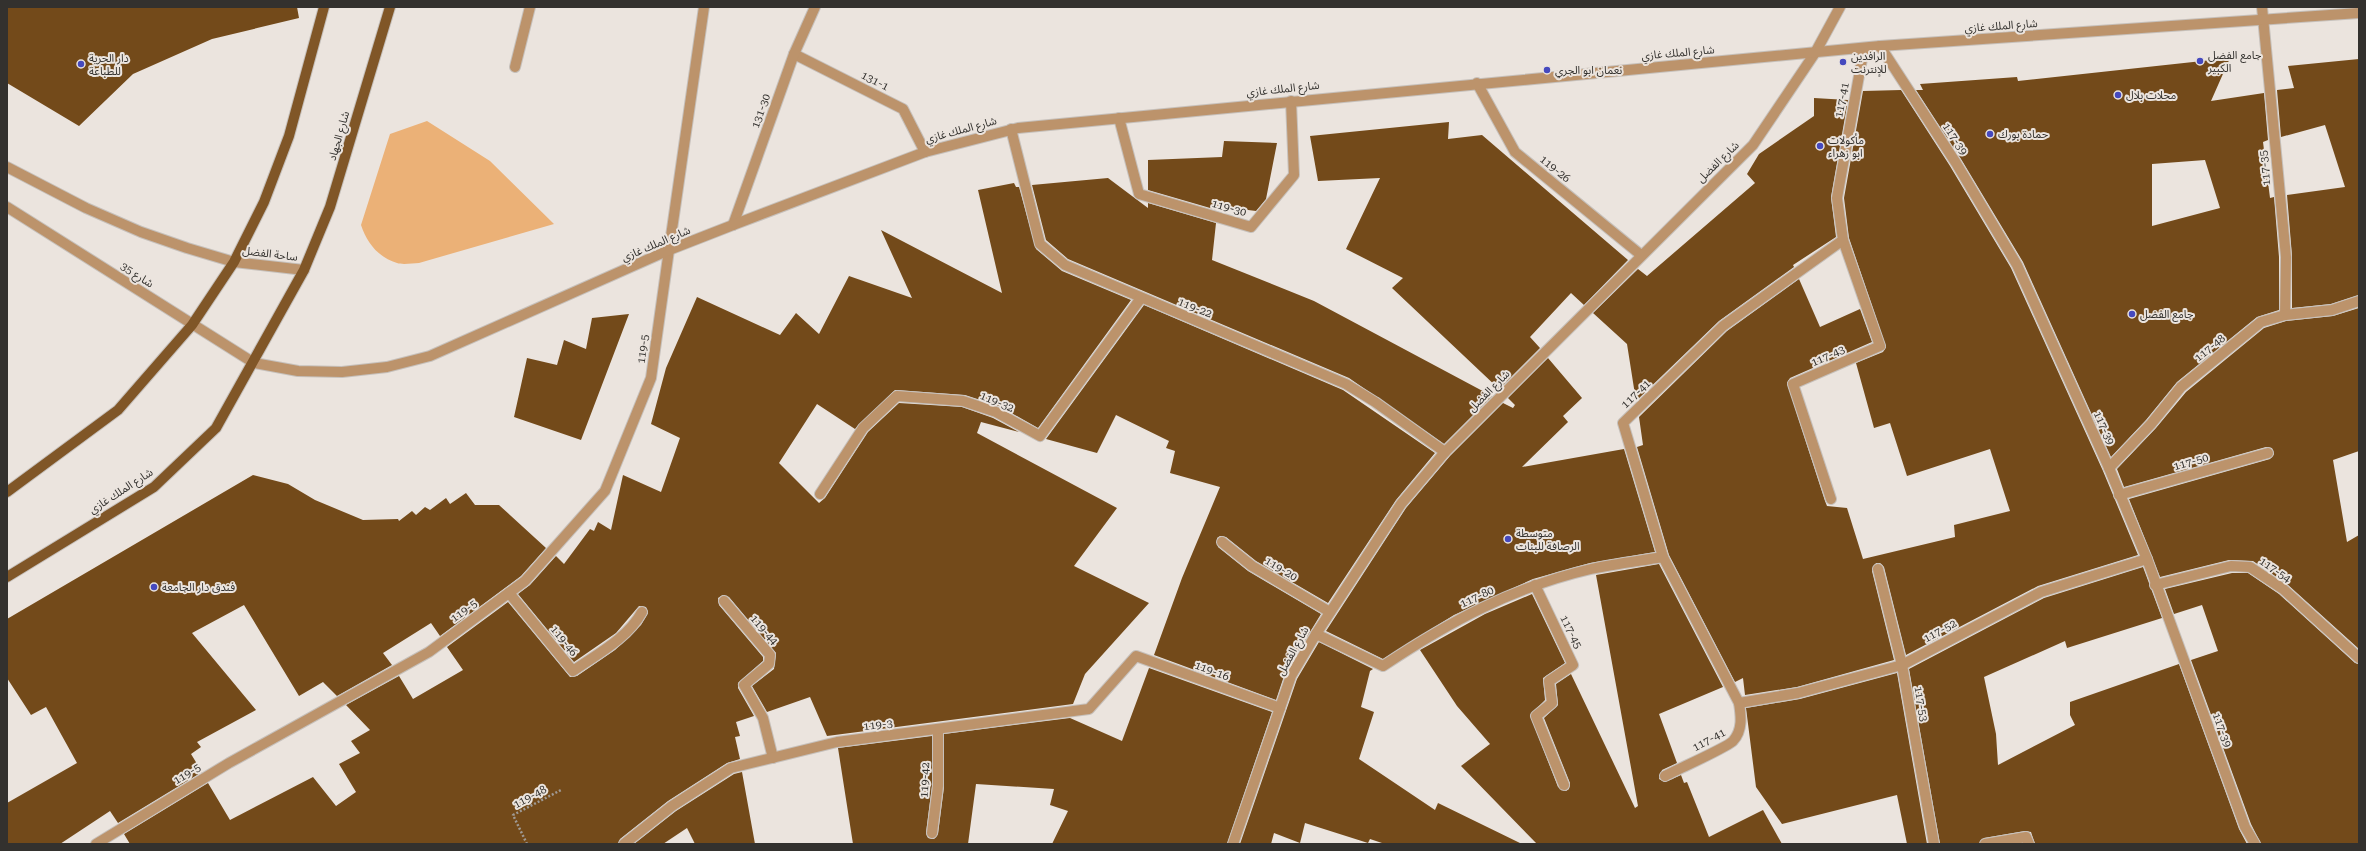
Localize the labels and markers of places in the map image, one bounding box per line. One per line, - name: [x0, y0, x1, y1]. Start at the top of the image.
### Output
- place label: جامع الفضل الكبير: [2207, 49, 2262, 75]
- place label: الرافدين للإنترنت: [1851, 50, 1887, 77]
- place label: دار الحرية للطباعة: [89, 52, 129, 78]
- marker: جامع الفضل الكبير: [2195, 56, 2205, 66]
- marker: الرافدين للإنترنت: [1838, 57, 1848, 67]
- marker: دار الحرية للطباعة: [76, 59, 86, 69]
- place label: نعمان ابو الجري: [1555, 64, 1622, 79]
- marker: نعمان ابو الجري: [1542, 65, 1552, 75]
- place label: محلات بلال: [2126, 89, 2176, 102]
- marker: محلات بلال: [2113, 90, 2123, 100]
- place label: حمادة بورك: [1998, 128, 2049, 141]
- marker: حمادة بورك: [1985, 129, 1995, 139]
- place label: مأكولات ابو زهراء: [1828, 133, 1864, 160]
- marker: مأكولات ابو زهراء: [1815, 141, 1825, 151]
- place label: جامع الفضل: [2140, 308, 2194, 322]
- marker: جامع الفضل: [2127, 309, 2137, 319]
- place label: متوسطة الرصافة للبنات: [1516, 527, 1580, 553]
- marker: متوسطة الرصافة للبنات: [1503, 534, 1513, 544]
- place label: فندق دار الجامعة: [162, 581, 235, 594]
- marker: فندق دار الجامعة: [149, 582, 159, 592]

